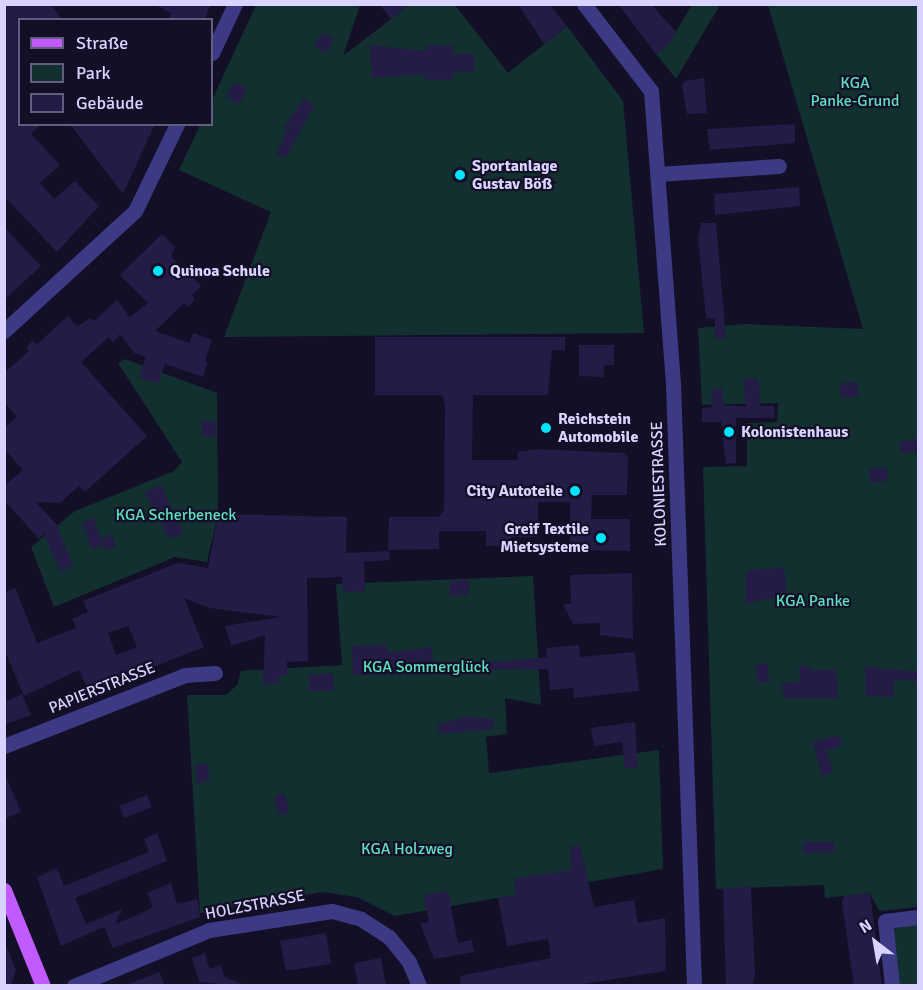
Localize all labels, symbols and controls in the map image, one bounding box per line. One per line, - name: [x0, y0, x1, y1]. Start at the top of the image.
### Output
- legend: [18, 18, 213, 126]
- text: Straße: [76, 32, 128, 54]
- text: Park: [76, 62, 111, 84]
- park label: KGA Panke-Grund: [810, 73, 900, 111]
- text: Gebäude: [76, 92, 144, 114]
- place label: Sportanlage Gustav Böß: [472, 156, 557, 194]
- marker: Sportanlage Gustav Böß: [453, 168, 467, 182]
- place label: Quinoa Schule: [170, 261, 270, 281]
- marker: Quinoa Schule: [151, 264, 165, 278]
- place label: Reichstein Automobile: [558, 409, 638, 447]
- marker: Reichstein Automobile: [539, 421, 553, 435]
- street label: KOLONIESTRASSE: [647, 421, 671, 547]
- place label: Kolonistenhaus: [741, 422, 848, 442]
- marker: Kolonistenhaus: [722, 425, 736, 439]
- place label: City Autoteile: [467, 481, 563, 501]
- marker: City Autoteile: [568, 484, 582, 498]
- park label: KGA Scherbeneck: [116, 505, 236, 525]
- place label: Greif Textile Mietsysteme: [500, 519, 589, 557]
- marker: Greif Textile Mietsysteme: [594, 531, 608, 545]
- park label: KGA Panke: [776, 591, 850, 611]
- park label: KGA Sommerglück: [363, 657, 489, 677]
- street label: PAPIERSTRASSE: [46, 658, 158, 718]
- park label: KGA Holzweg: [361, 839, 453, 859]
- street label: HOLZSTRASSE: [204, 886, 306, 924]
- north arrow: [845, 912, 905, 972]
- text: N: [856, 915, 876, 938]

